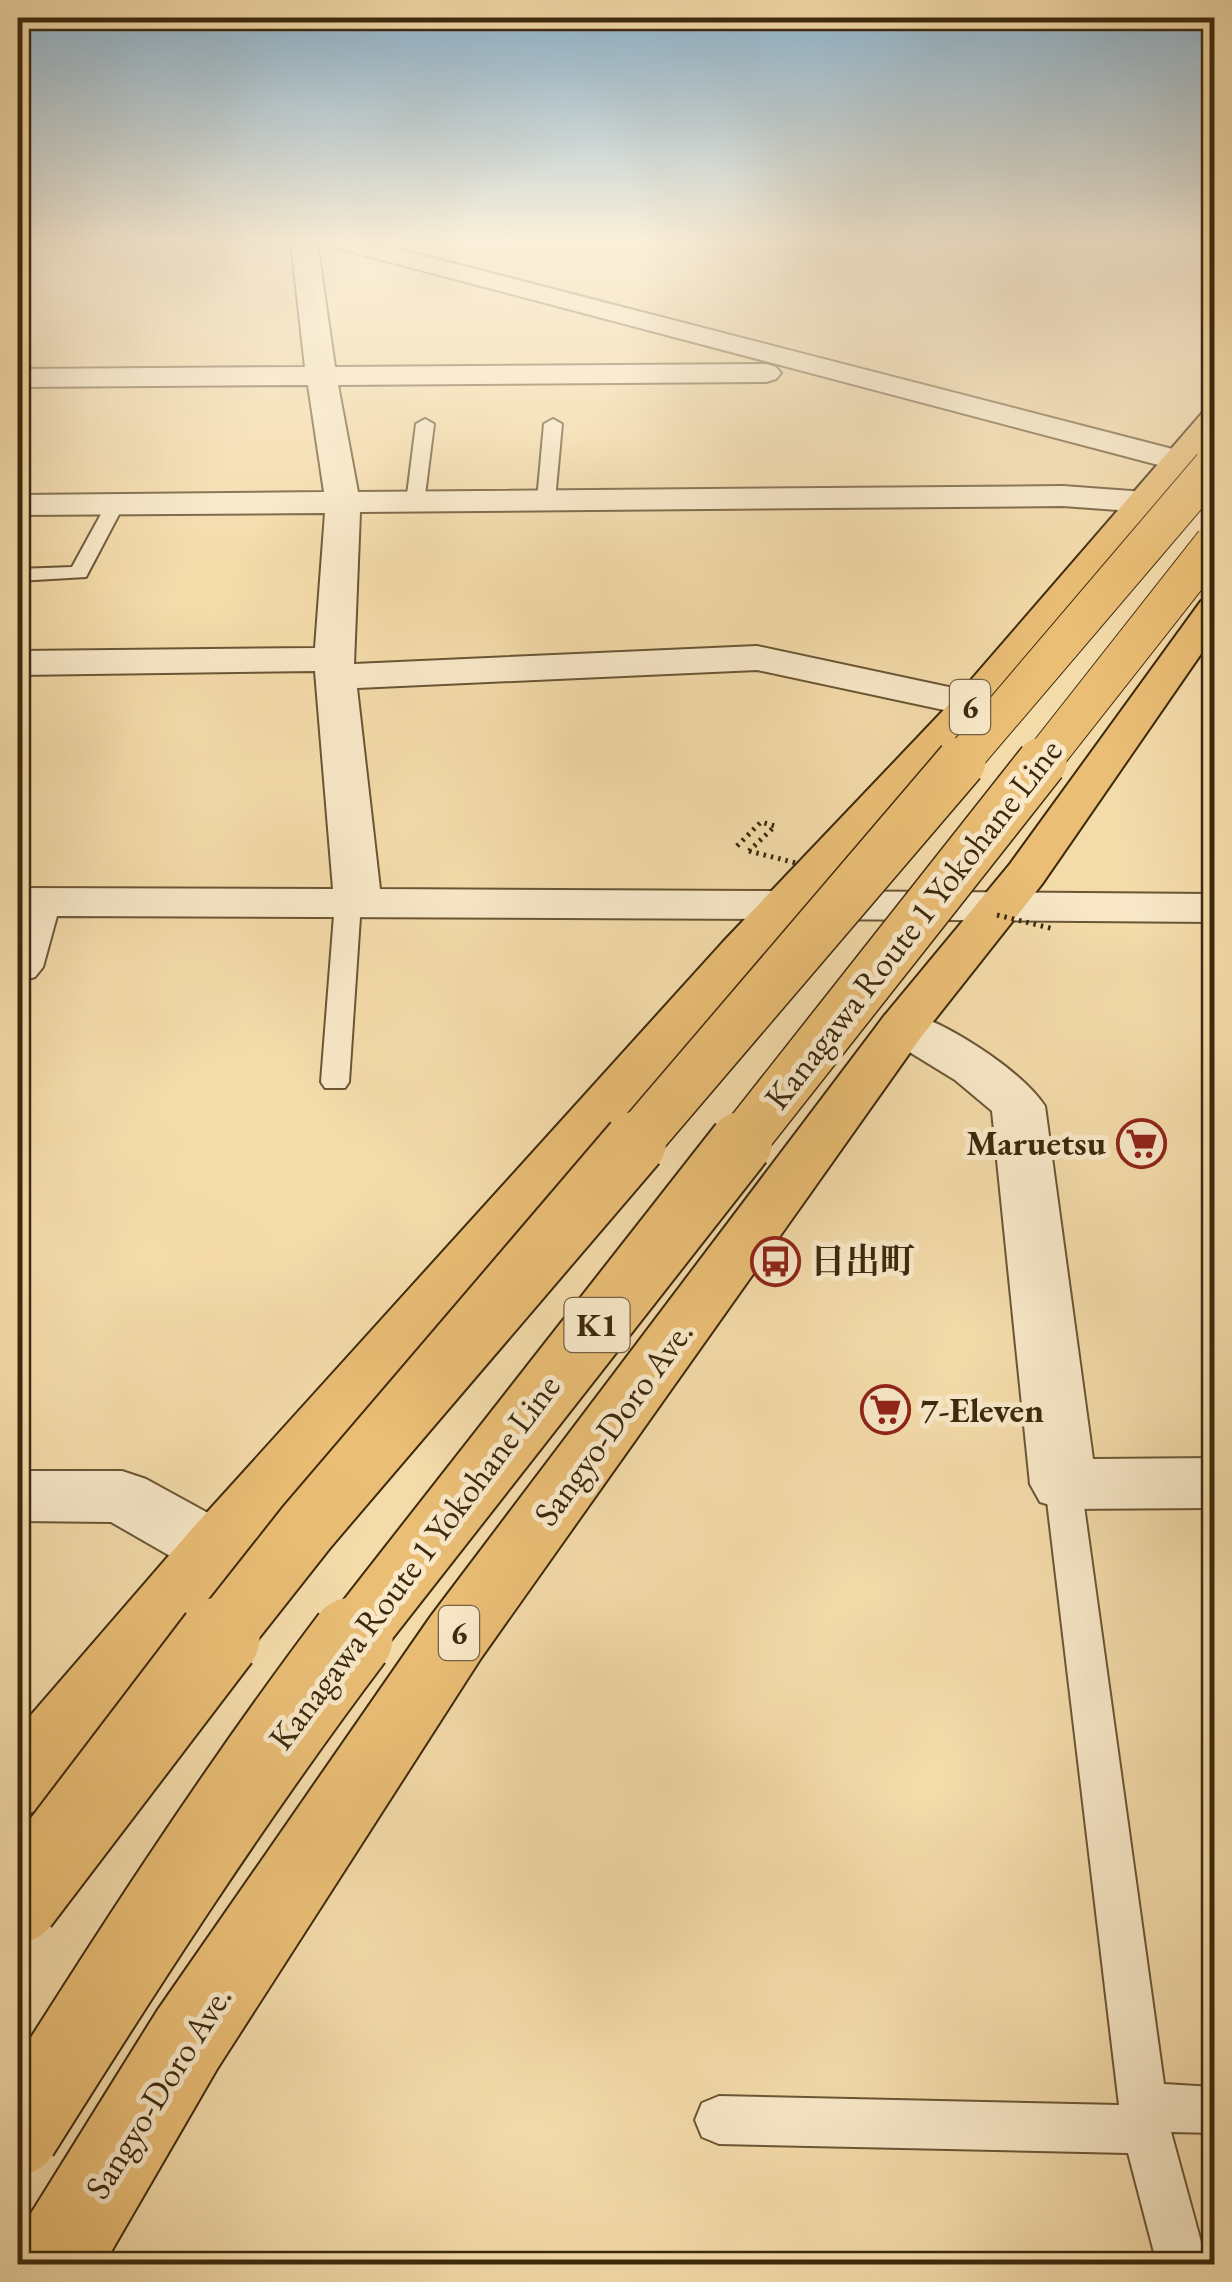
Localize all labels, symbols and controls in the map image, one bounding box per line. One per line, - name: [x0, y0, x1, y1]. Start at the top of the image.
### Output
- road number: 6: [950, 680, 990, 734]
- street label: Kanagawa Route 1 Yokohane Line: [754, 729, 1071, 1118]
- supermarket icon: Maruetsu: [1115, 1117, 1167, 1169]
- place label: Maruetsu: [966, 1120, 1106, 1165]
- bus stop icon: 日出町: [749, 1235, 801, 1287]
- place label: 日出町: [810, 1238, 915, 1283]
- road number: K1: [564, 1298, 630, 1352]
- street label: Sangyo-Doro Ave.: [523, 1311, 702, 1534]
- street label: Kanagawa Route 1 Yokohane Line: [258, 1365, 569, 1758]
- supermarket icon: 7-Eleven: [859, 1384, 911, 1436]
- place label: 7-Eleven: [920, 1387, 1044, 1432]
- road number: 6: [439, 1606, 479, 1660]
- street label: Sangyo-Doro Ave.: [74, 1977, 241, 2207]

